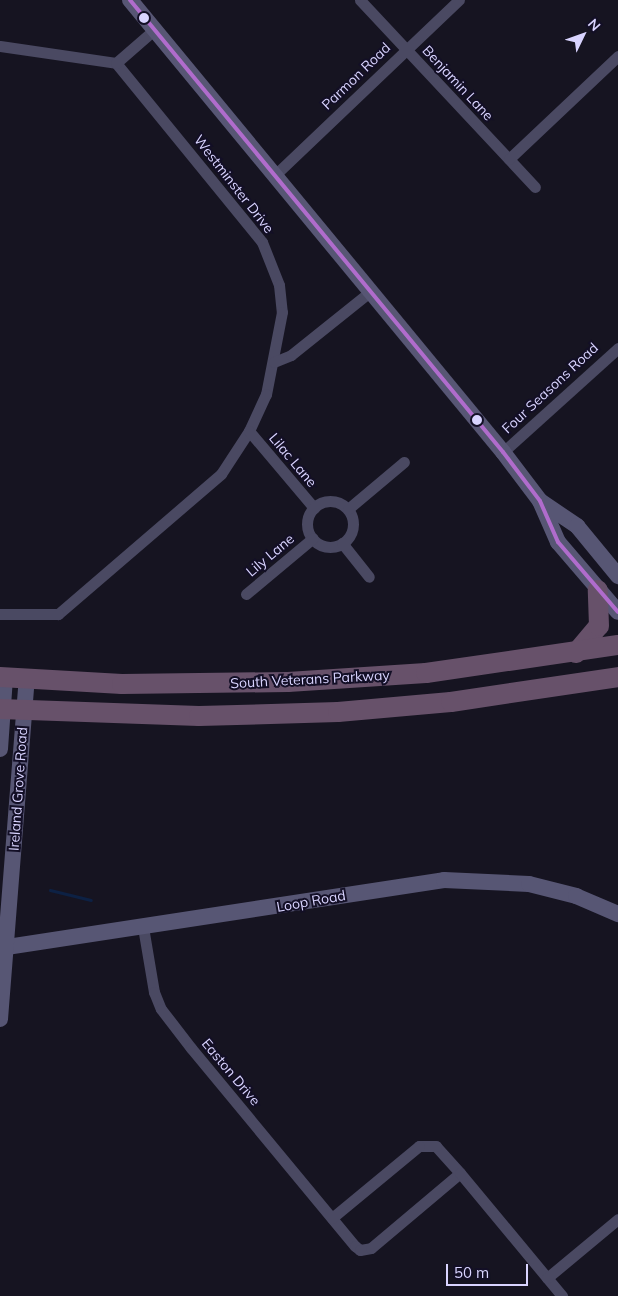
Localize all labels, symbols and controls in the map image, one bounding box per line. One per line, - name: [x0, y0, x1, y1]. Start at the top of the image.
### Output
- north arrow: [558, 10, 608, 60]
- unlabelled marker: [139, 13, 149, 23]
- text: N: [584, 15, 604, 35]
- street label: Parmon Road: [318, 39, 394, 113]
- street label: Benjamin Lane: [419, 42, 497, 124]
- street label: Westminster Drive: [190, 132, 278, 236]
- street label: Four Seasons Road: [498, 339, 602, 437]
- unlabelled marker: [472, 415, 482, 425]
- street label: Lilac Lane: [266, 430, 320, 490]
- street label: Lily Lane: [243, 530, 297, 580]
- street label: South Veterans Parkway: [230, 666, 390, 692]
- street label: Ireland Grove Road: [5, 726, 31, 852]
- street label: Loop Road: [275, 887, 347, 915]
- street label: Easton Drive: [198, 1035, 264, 1109]
- scale bar: [448, 1254, 530, 1286]
- text: 50 m: [454, 1263, 489, 1282]

